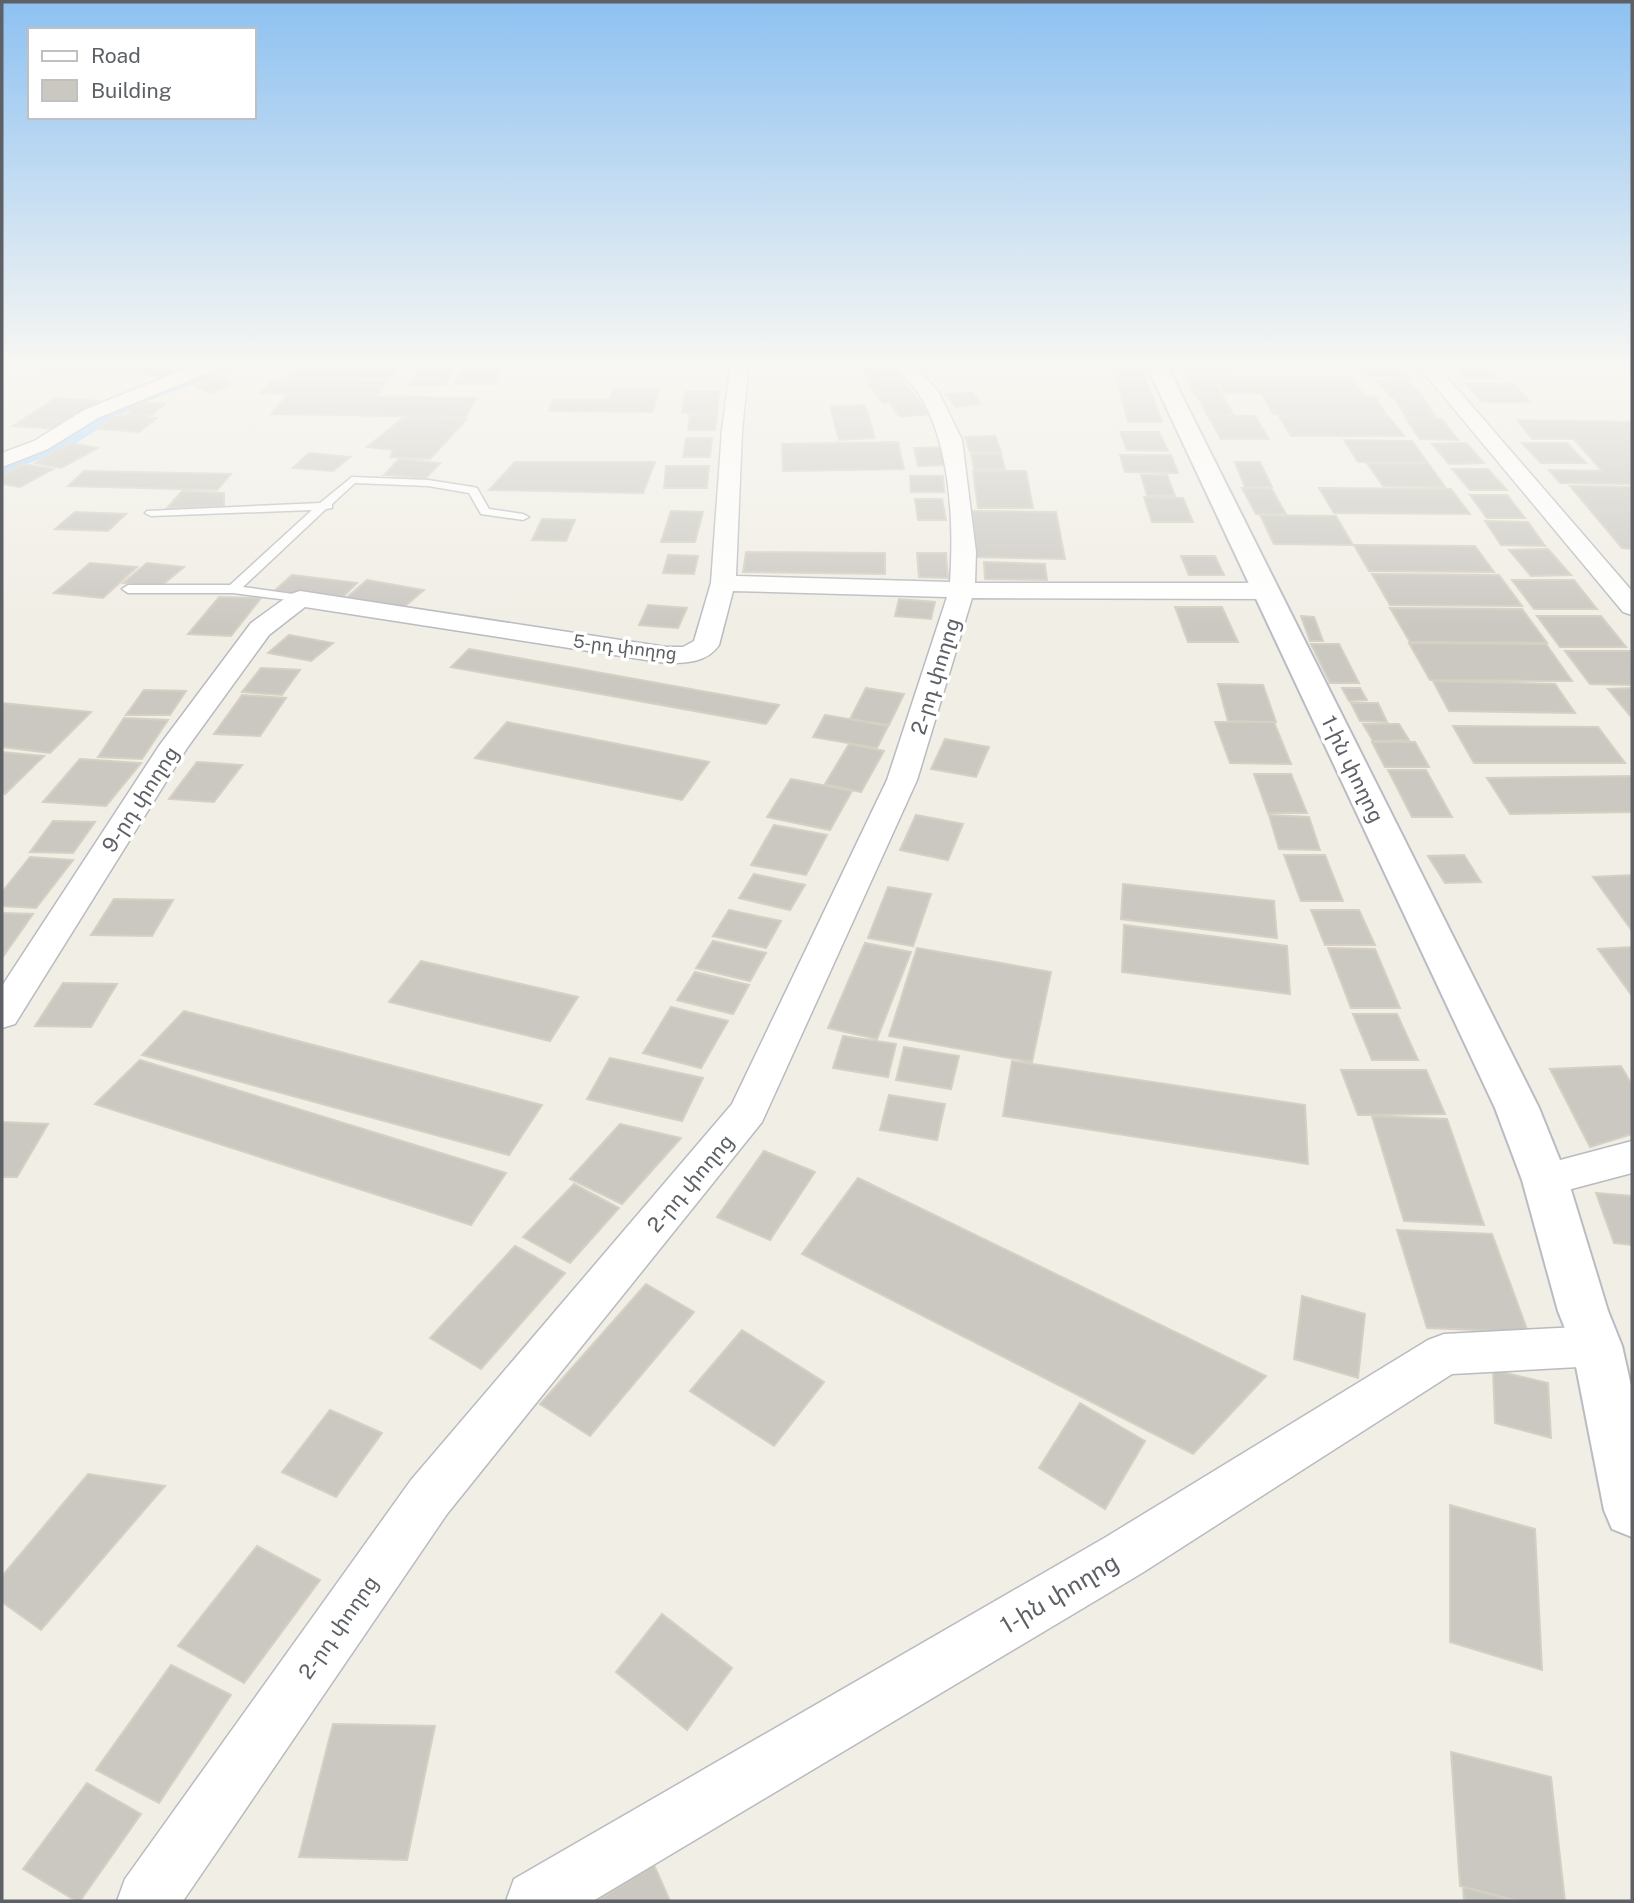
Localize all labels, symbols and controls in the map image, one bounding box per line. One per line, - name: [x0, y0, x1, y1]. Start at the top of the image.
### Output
- legend: [28, 28, 256, 119]
- text: Road: [91, 43, 141, 68]
- text: Building: [91, 78, 172, 103]
- street label: 2-րդ փողոց: [905, 615, 965, 737]
- street label: 5-րդ փողոց: [572, 630, 678, 664]
- street label: 1-ին փողոց: [1316, 711, 1390, 827]
- street label: 9-րդ փողոց: [96, 741, 184, 857]
- street label: 2-րդ փողոց: [642, 1129, 738, 1237]
- street label: 1-ին փողոց: [995, 1547, 1124, 1640]
- street label: 2-րդ փողոց: [293, 1570, 383, 1684]

